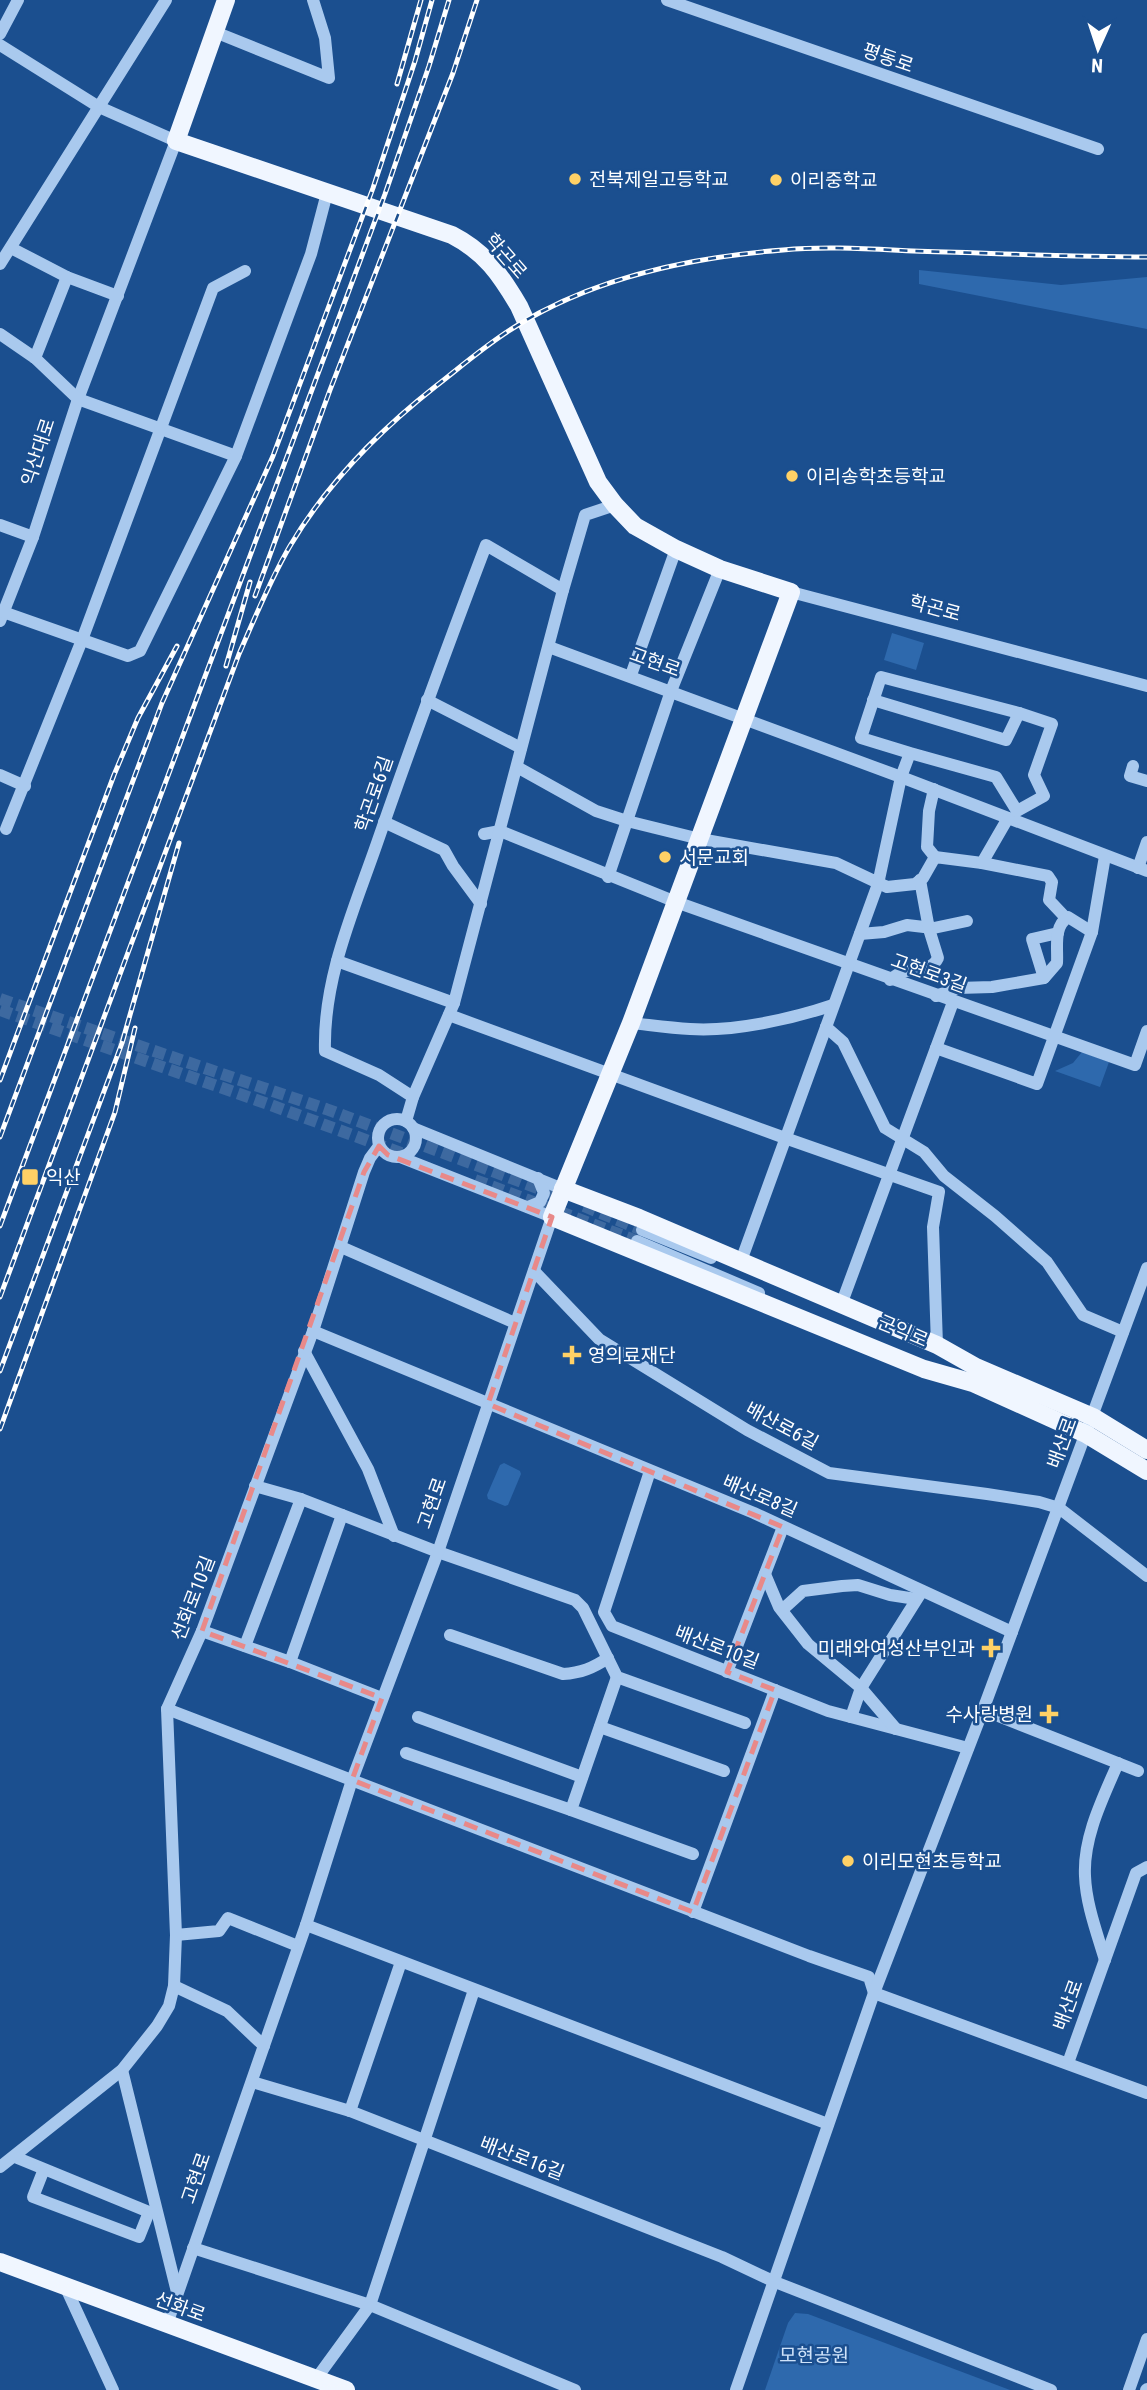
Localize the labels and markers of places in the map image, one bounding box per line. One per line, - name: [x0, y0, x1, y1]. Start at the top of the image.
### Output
- place label: 전북제일고등학교: [589, 168, 729, 191]
- place label: 이리중학교: [790, 169, 877, 192]
- marker: 전북제일고등학교: [567, 171, 583, 187]
- marker: 이리중학교: [768, 172, 784, 188]
- place label: 이리송학초등학교: [806, 465, 946, 488]
- marker: 이리송학초등학교: [784, 468, 800, 484]
- place label: 서문교회: [679, 846, 749, 869]
- marker: 서문교회: [657, 849, 673, 865]
- place label: 익산: [46, 1166, 81, 1189]
- marker: 익산: [20, 1167, 40, 1187]
- place label: 영의료재단: [588, 1344, 676, 1367]
- marker: 영의료재단: [562, 1345, 582, 1365]
- place label: 미래와여성산부인과: [818, 1637, 975, 1660]
- marker: 미래와여성산부인과: [981, 1638, 1001, 1658]
- place label: 수사랑병원: [946, 1703, 1033, 1726]
- marker: 수사랑병원: [1039, 1704, 1059, 1724]
- place label: 이리모현초등학교: [862, 1850, 1002, 1873]
- marker: 이리모현초등학교: [840, 1853, 856, 1869]

